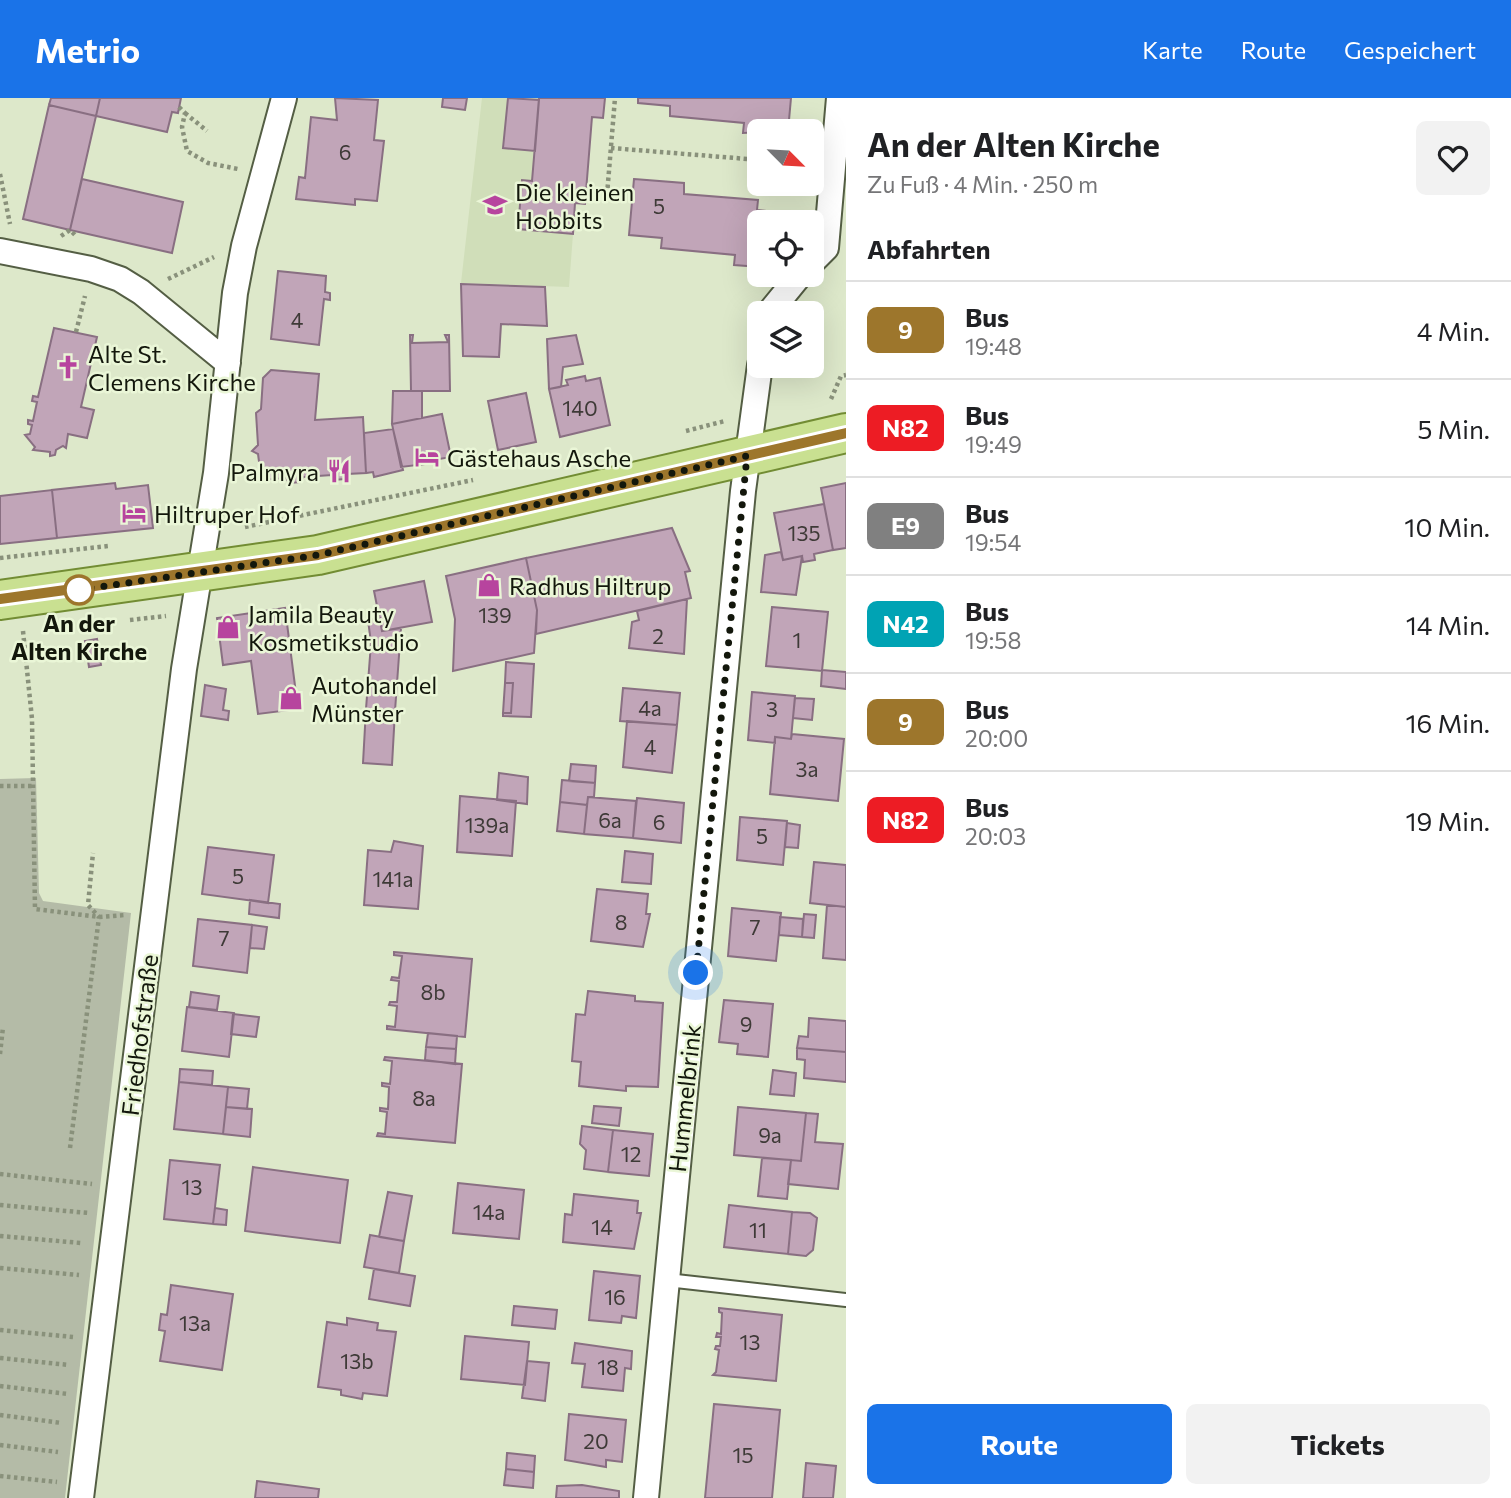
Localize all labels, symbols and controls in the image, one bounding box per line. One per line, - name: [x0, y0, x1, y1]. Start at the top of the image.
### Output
- text: Metrio: [35, 29, 140, 70]
- text: Karte: [1142, 35, 1203, 64]
- text: Route: [1241, 35, 1306, 64]
- text: Gespeichert: [1344, 35, 1476, 64]
- north arrow: [747, 119, 824, 196]
- map controls: [747, 119, 824, 378]
- button: heart: [1416, 121, 1490, 195]
- text: An der Alten Kirche: [867, 123, 1160, 164]
- house number: 6: [339, 139, 351, 164]
- text: Zu Fuß · 4 Min. · 250 m: [867, 170, 1098, 198]
- place label: Die kleinen Hobbits: [515, 177, 634, 234]
- school or university icon: Die kleinen Hobbits: [481, 191, 509, 219]
- house number: 5: [653, 193, 665, 218]
- button: locate: [747, 210, 824, 287]
- text: Abfahrten: [867, 233, 990, 264]
- button: layers: [747, 301, 824, 378]
- text: Bus: [965, 301, 1009, 332]
- house number: 4: [291, 307, 304, 332]
- text: 9: [898, 315, 913, 344]
- text: 4 Min.: [1417, 315, 1490, 346]
- text: 19:48: [965, 332, 1022, 360]
- place label: Alte St. Clemens Kirche: [88, 339, 256, 396]
- church icon: Alte St. Clemens Kirche: [54, 353, 82, 381]
- house number: 140: [562, 395, 598, 420]
- text: Bus: [965, 399, 1009, 430]
- text: N82: [882, 413, 929, 442]
- text: 5 Min.: [1417, 413, 1490, 444]
- text: 19:49: [965, 430, 1022, 458]
- hotel icon: Gästehaus Asche: [413, 443, 441, 471]
- place label: Gästehaus Asche: [447, 443, 631, 472]
- place label: Palmyra: [230, 457, 319, 486]
- restaurant icon: Palmyra: [325, 457, 353, 485]
- text: Bus: [965, 497, 1009, 528]
- hotel icon: Hiltruper Hof: [120, 499, 148, 527]
- place label: Hiltruper Hof: [154, 499, 300, 528]
- text: E9: [891, 511, 920, 540]
- text: 10 Min.: [1404, 511, 1490, 542]
- house number: 135: [787, 520, 821, 545]
- text: 19:54: [965, 528, 1021, 556]
- shop icon: Radhus Hiltrup: [475, 571, 503, 599]
- place label: Radhus Hiltrup: [509, 571, 671, 600]
- marker: An der Alten Kirche: [64, 575, 94, 605]
- text: Bus: [965, 595, 1009, 626]
- place label: Jamila Beauty Kosmetikstudio: [248, 599, 419, 656]
- house number: 139: [478, 602, 512, 627]
- place label: An der Alten Kirche: [11, 608, 147, 665]
- text: N42: [882, 609, 929, 638]
- text: 14 Min.: [1406, 609, 1490, 640]
- shop icon: Jamila Beauty Kosmetikstudio: [214, 613, 242, 641]
- house number: 2: [652, 623, 664, 648]
- text: 19:58: [965, 626, 1021, 654]
- house number: 1: [793, 627, 801, 652]
- place label: Autohandel Münster: [311, 670, 437, 727]
- shop icon: Autohandel Münster: [277, 684, 305, 712]
- text: Bus: [965, 693, 1009, 724]
- house number: 4a: [638, 695, 662, 720]
- house number: 3: [766, 696, 778, 721]
- text: 9: [898, 707, 913, 736]
- text: 16 Min.: [1406, 707, 1490, 738]
- text: 20:00: [965, 724, 1028, 752]
- house number: 4: [644, 734, 657, 759]
- house number: 3a: [796, 756, 818, 781]
- text: Bus: [965, 791, 1009, 822]
- text: N82: [882, 805, 929, 834]
- text: 19 Min.: [1406, 805, 1490, 836]
- house number: 6a: [598, 807, 622, 832]
- house number: 6: [653, 809, 665, 834]
- house number: 139a: [465, 812, 509, 837]
- text: 20:03: [965, 822, 1026, 850]
- house number: 5: [756, 823, 768, 848]
- house number: 5: [232, 863, 244, 888]
- house number: 141a: [373, 866, 413, 891]
- house number: 8: [615, 909, 627, 934]
- house number: 7: [749, 914, 761, 939]
- house number: 7: [218, 925, 230, 950]
- street label: Friedhofstraße: [115, 953, 163, 1117]
- your location: [678, 955, 713, 990]
- house number: 8b: [420, 979, 446, 1004]
- house number: 9: [740, 1011, 752, 1036]
- street label: Hummelbrink: [662, 1023, 706, 1173]
- house number: 8a: [412, 1085, 436, 1110]
- house number: 9a: [758, 1122, 782, 1147]
- house number: 12: [621, 1141, 641, 1166]
- house number: 13: [182, 1174, 202, 1199]
- house number: 14a: [473, 1199, 505, 1224]
- house number: 14: [591, 1214, 613, 1239]
- house number: 11: [749, 1217, 767, 1242]
- house number: 16: [604, 1284, 626, 1309]
- house number: 13a: [179, 1310, 211, 1335]
- house number: 13: [740, 1329, 760, 1354]
- house number: 13b: [340, 1348, 374, 1373]
- house number: 18: [597, 1354, 619, 1379]
- button: Route: [867, 1404, 1172, 1484]
- button: Tickets: [1186, 1404, 1490, 1484]
- house number: 20: [583, 1428, 609, 1453]
- house number: 15: [732, 1442, 754, 1467]

